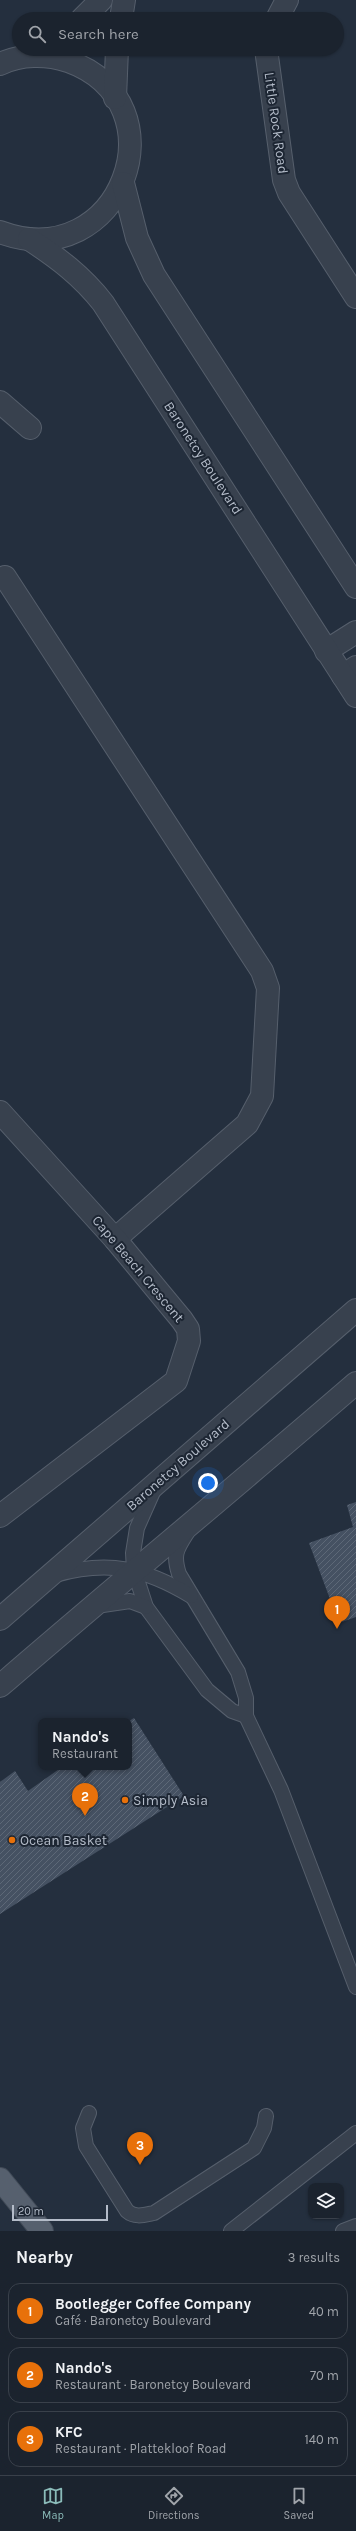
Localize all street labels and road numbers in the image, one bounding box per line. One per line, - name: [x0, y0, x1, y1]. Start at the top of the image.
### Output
- street label: Little Rock Road: [260, 71, 292, 175]
- street label: Baronetcy Boulevard: [160, 398, 246, 518]
- street label: Cape Beach Crescent: [88, 1212, 188, 1326]
- street label: Baronetcy Boulevard: [123, 1416, 233, 1514]

